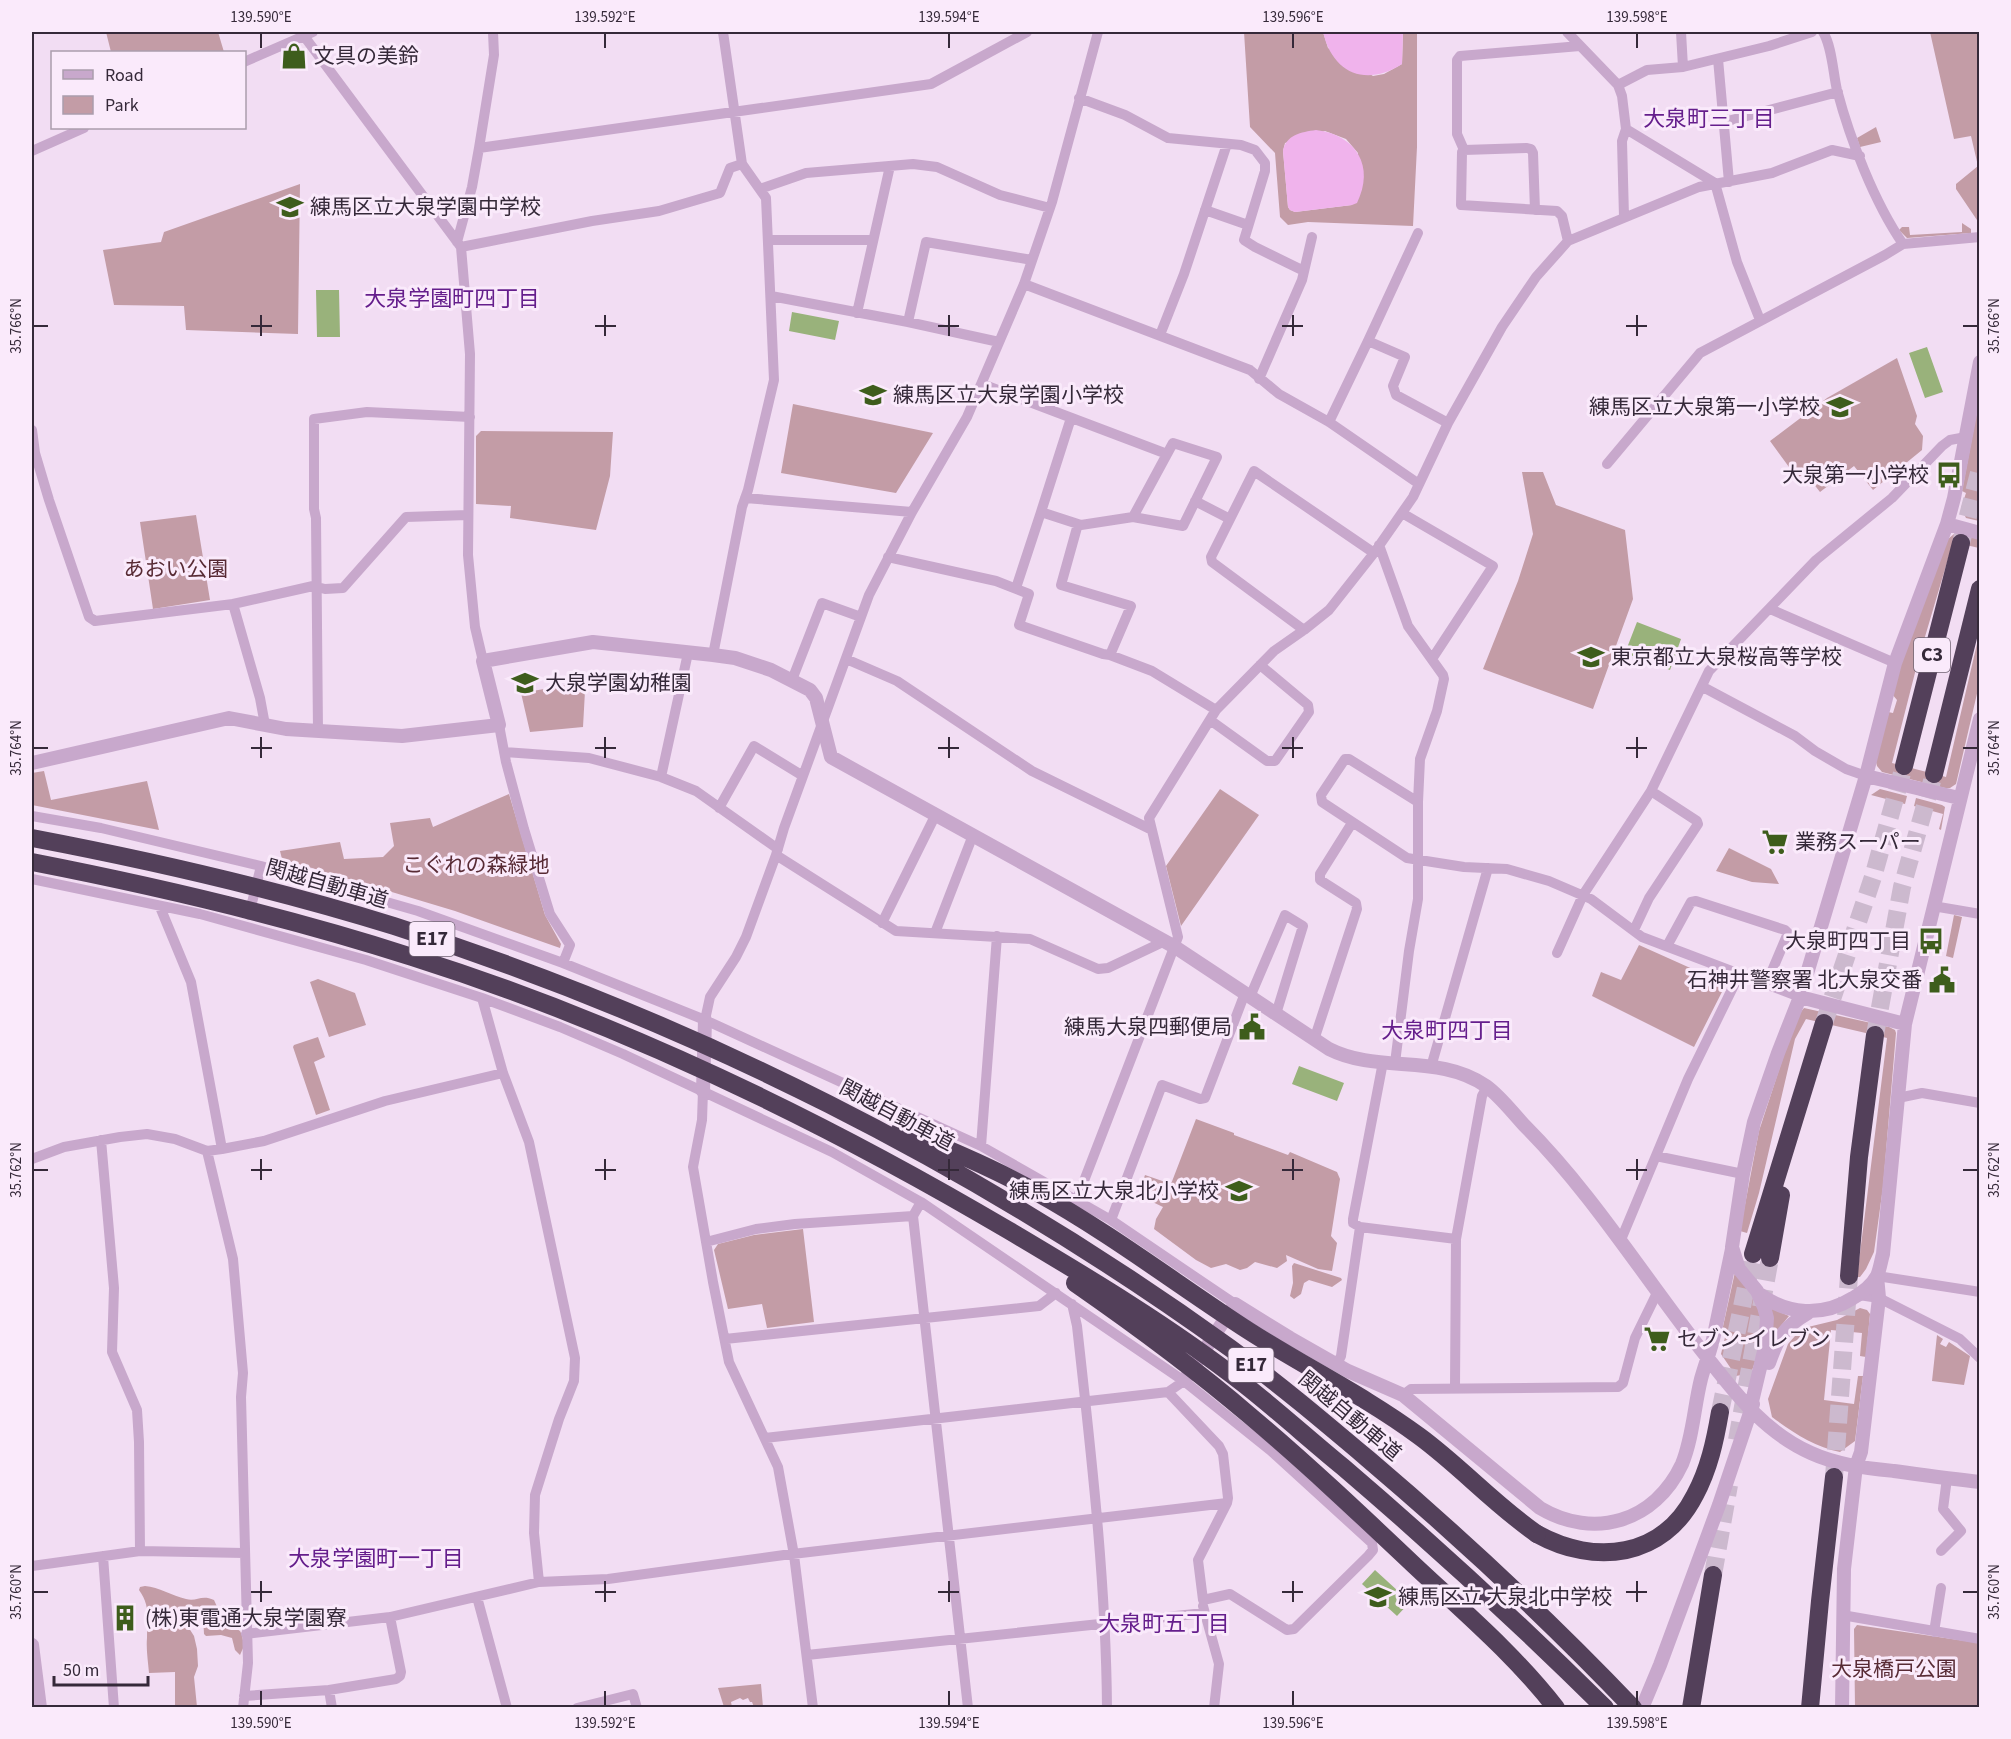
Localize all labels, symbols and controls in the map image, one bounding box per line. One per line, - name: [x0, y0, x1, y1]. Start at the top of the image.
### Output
- text: 139.590°E: [230, 7, 292, 28]
- text: 139.592°E: [574, 7, 636, 28]
- text: 139.594°E: [918, 7, 980, 28]
- text: 139.596°E: [1262, 7, 1324, 28]
- text: 139.598°E: [1606, 7, 1668, 28]
- shop icon: 文具の美鈴: [279, 41, 309, 71]
- place label: 文具の美鈴: [314, 41, 419, 71]
- legend: [51, 51, 246, 129]
- text: Road: [105, 63, 144, 88]
- text: Park: [105, 93, 139, 118]
- district label: 大泉町三丁目: [1643, 103, 1775, 135]
- school or university icon: 練馬区立大泉学園中学校: [275, 192, 305, 222]
- place label: 練馬区立大泉学園中学校: [310, 192, 541, 222]
- district label: 大泉学園町四丁目: [364, 283, 540, 315]
- text: 35.766°N: [6, 298, 27, 354]
- text: 35.766°N: [1984, 298, 2005, 354]
- school or university icon: 練馬区立大泉学園小学校: [858, 380, 888, 410]
- place label: 練馬区立大泉学園小学校: [893, 380, 1124, 410]
- place label: 練馬区立大泉第一小学校: [1589, 392, 1820, 422]
- school or university icon: 練馬区立大泉第一小学校: [1825, 392, 1855, 422]
- place label: 大泉第一小学校: [1782, 460, 1929, 490]
- bus stop icon: 大泉第一小学校: [1934, 460, 1964, 490]
- park label: あおい公園: [124, 554, 229, 584]
- road number: C3: [1914, 638, 1950, 672]
- school or university icon: 東京都立大泉桜高等学校: [1576, 642, 1606, 672]
- place label: 東京都立大泉桜高等学校: [1611, 642, 1842, 672]
- school or university icon: 大泉学園幼稚園: [510, 668, 540, 698]
- place label: 大泉学園幼稚園: [545, 668, 692, 698]
- text: 35.764°N: [6, 720, 27, 776]
- text: 35.764°N: [1984, 720, 2005, 776]
- supermarket icon: 業務スーパー: [1760, 827, 1790, 857]
- place label: 業務スーパー: [1795, 827, 1921, 857]
- park label: こぐれの森緑地: [403, 850, 550, 880]
- street label: 関越自動車道: [262, 852, 392, 916]
- road number: E17: [410, 922, 454, 956]
- place label: 大泉町四丁目: [1785, 926, 1911, 956]
- bus stop icon: 大泉町四丁目: [1916, 926, 1946, 956]
- place label: 石神井警察署 北大泉交番: [1687, 965, 1922, 995]
- public building icon: 石神井警察署 北大泉交番: [1927, 965, 1957, 995]
- place label: 練馬大泉四郵便局: [1064, 1012, 1232, 1042]
- public building icon: 練馬大泉四郵便局: [1237, 1012, 1267, 1042]
- district label: 大泉町四丁目: [1381, 1015, 1513, 1047]
- street label: 関越自動車道: [834, 1072, 960, 1158]
- text: 35.762°N: [6, 1142, 27, 1198]
- text: 35.762°N: [1984, 1142, 2005, 1198]
- place label: 練馬区立大泉北小学校: [1009, 1176, 1219, 1206]
- school or university icon: 練馬区立大泉北小学校: [1224, 1176, 1254, 1206]
- supermarket icon: セブン-イレブン: [1642, 1324, 1672, 1354]
- place label: セブン-イレブン: [1677, 1324, 1831, 1354]
- road number: E17: [1228, 1348, 1274, 1382]
- street label: 関越自動車道: [1292, 1364, 1408, 1468]
- district label: 大泉学園町一丁目: [288, 1543, 464, 1575]
- text: 35.760°N: [6, 1564, 27, 1620]
- text: 35.760°N: [1984, 1564, 2005, 1620]
- school or university icon: 練馬区立 大泉北中学校: [1363, 1582, 1393, 1612]
- place label: 練馬区立 大泉北中学校: [1398, 1582, 1612, 1612]
- building icon: (株)東電通大泉学園寮: [110, 1603, 140, 1633]
- place label: (株)東電通大泉学園寮: [145, 1603, 347, 1633]
- district label: 大泉町五丁目: [1098, 1608, 1230, 1640]
- scale bar: [54, 1649, 148, 1687]
- park label: 大泉橋戸公園: [1831, 1654, 1957, 1684]
- text: 50 m: [63, 1658, 99, 1683]
- text: 139.590°E: [230, 1713, 292, 1734]
- text: 139.592°E: [574, 1713, 636, 1734]
- text: 139.594°E: [918, 1713, 980, 1734]
- text: 139.596°E: [1262, 1713, 1324, 1734]
- text: 139.598°E: [1606, 1713, 1668, 1734]

